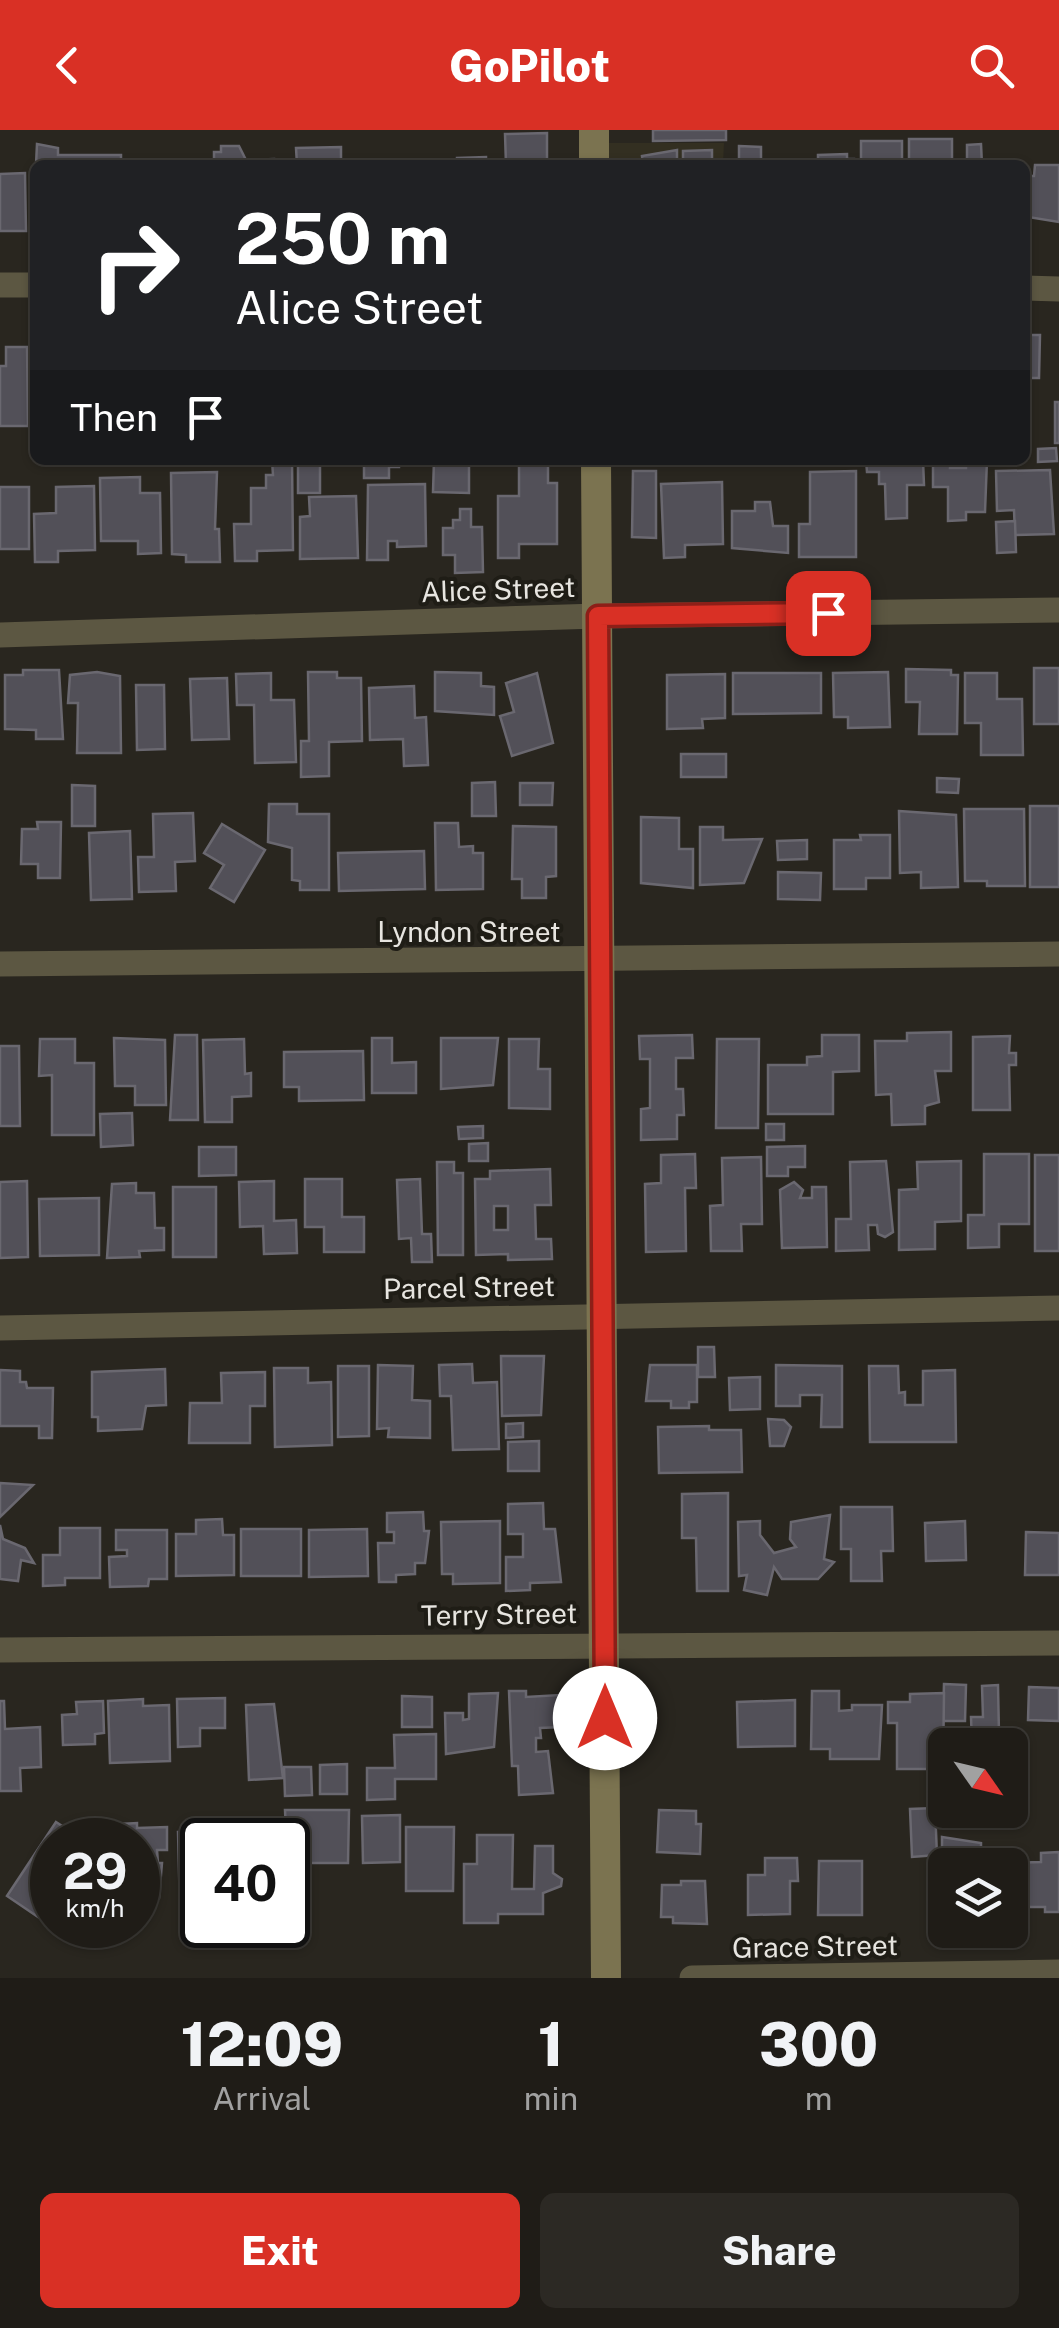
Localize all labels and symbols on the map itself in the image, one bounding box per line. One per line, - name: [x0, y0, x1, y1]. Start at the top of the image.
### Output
- street label: Alice Street: [420, 570, 576, 608]
- pin: [786, 571, 871, 656]
- street label: Lyndon Street: [377, 915, 561, 948]
- street label: Parcel Street: [383, 1269, 555, 1305]
- street label: Terry Street: [421, 1596, 577, 1632]
- position arrow: [553, 1666, 657, 1770]
- north arrow: [928, 1728, 1028, 1828]
- speed limit sign: 40: [180, 1818, 310, 1948]
- street label: Grace Street: [732, 1928, 898, 1964]

